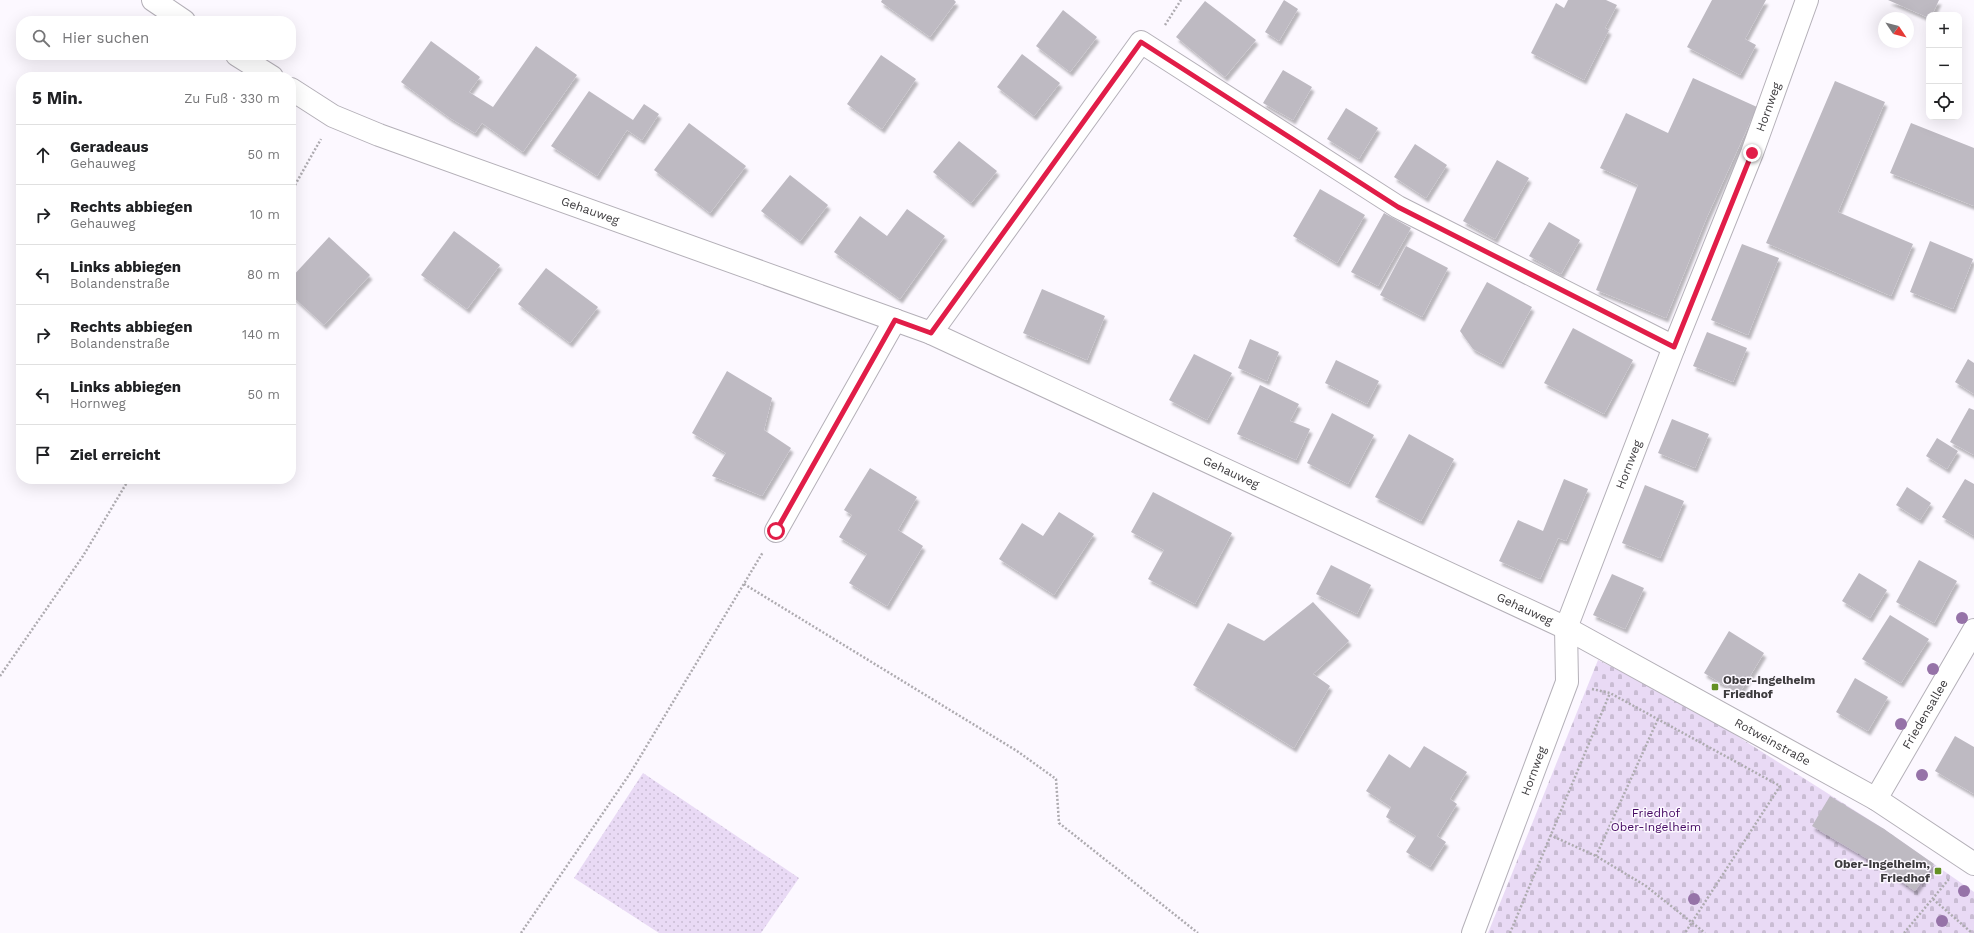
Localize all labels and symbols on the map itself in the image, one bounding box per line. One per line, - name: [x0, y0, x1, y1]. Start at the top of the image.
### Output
- north arrow: [1878, 12, 1914, 48]
- street label: Hornweg: [1753, 80, 1784, 134]
- route end: [1743, 144, 1761, 162]
- street label: Gehauweg: [559, 194, 622, 228]
- street label: Hornweg: [1613, 438, 1645, 491]
- street label: Gehauweg: [1201, 453, 1262, 492]
- route start: [767, 522, 785, 540]
- street label: Gehauweg: [1495, 590, 1556, 628]
- place label: Ober-Ingelheim Friedhof: [1723, 673, 1815, 701]
- street label: Friedensallee: [1900, 677, 1951, 752]
- marker: Ober-Ingelheim Friedhof: [1710, 682, 1720, 692]
- street label: Rotweinstraße: [1732, 715, 1813, 768]
- street label: Hornweg: [1518, 744, 1549, 797]
- park label: Friedhof Ober-Ingelheim: [1611, 806, 1701, 834]
- place label: Ober-Ingelheim, Friedhof: [1834, 857, 1930, 885]
- marker: Ober-Ingelheim, Friedhof: [1933, 866, 1943, 876]

